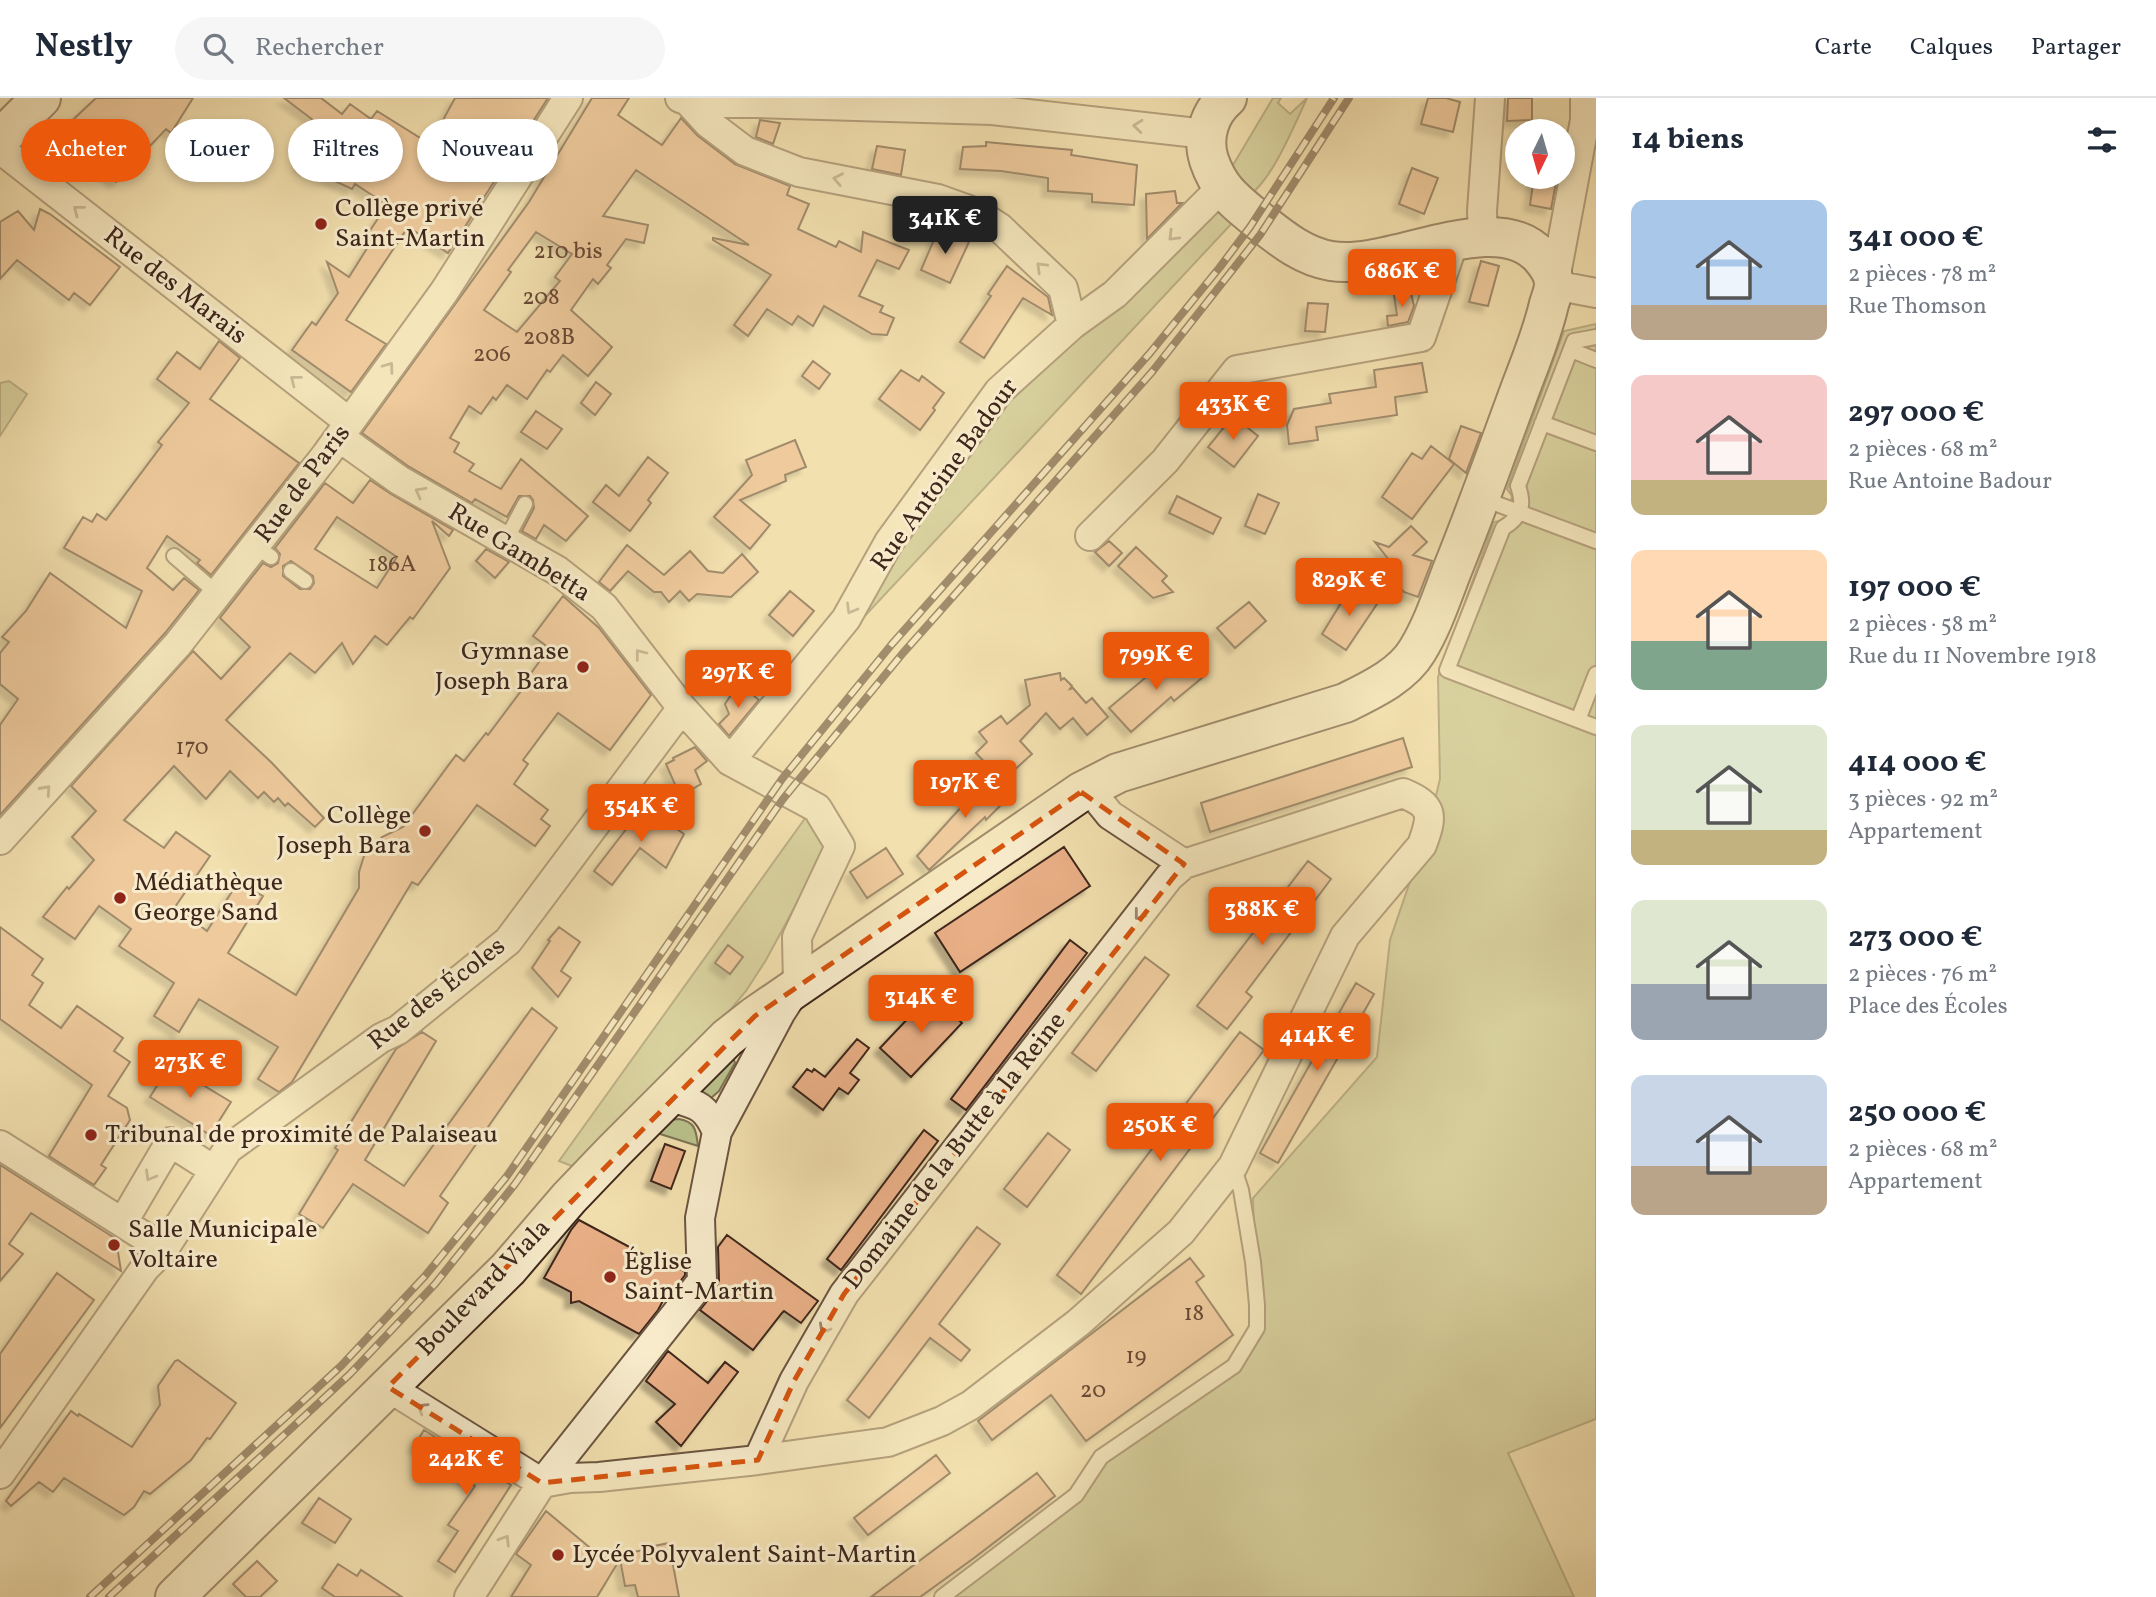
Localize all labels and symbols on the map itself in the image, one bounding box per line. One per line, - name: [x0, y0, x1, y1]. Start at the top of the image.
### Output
- one-way arrow: [1133, 119, 1144, 134]
- north arrow: [1505, 119, 1575, 189]
- one-way arrow: [832, 173, 844, 188]
- place label: Collège privé Saint-Martin: [335, 191, 485, 257]
- pin: 341K €: [888, 197, 1002, 256]
- one-way arrow: [73, 205, 85, 218]
- marker: Collège privé Saint-Martin: [313, 216, 329, 232]
- street label: Rue des Marais: [96, 218, 254, 354]
- one-way arrow: [1168, 228, 1181, 241]
- house number: 210 bis: [533, 236, 603, 268]
- pin: 686K €: [1345, 250, 1459, 309]
- one-way arrow: [1036, 263, 1049, 276]
- house number: 208: [522, 282, 560, 314]
- house number: 208B: [523, 322, 575, 354]
- house number: 206: [473, 339, 511, 371]
- one-way arrow: [381, 362, 394, 375]
- street label: Rue Antoine Badour: [863, 371, 1027, 579]
- one-way arrow: [291, 376, 303, 389]
- pin: 433K €: [1176, 382, 1290, 442]
- street label: Rue de Paris: [246, 417, 360, 551]
- one-way arrow: [415, 487, 427, 500]
- street label: Rue Gambetta: [441, 495, 597, 611]
- house number: 186A: [368, 549, 416, 581]
- pin: 829K €: [1292, 559, 1406, 618]
- one-way arrow: [846, 602, 859, 615]
- pin: 799K €: [1099, 632, 1213, 692]
- place label: Gymnase Joseph Bara: [435, 634, 569, 700]
- one-way arrow: [635, 649, 648, 662]
- pin: 297K €: [681, 650, 795, 710]
- marker: Gymnase Joseph Bara: [575, 659, 591, 675]
- house number: 170: [176, 732, 208, 764]
- pin: 197K €: [908, 760, 1022, 820]
- pin: 354K €: [584, 784, 698, 844]
- one-way arrow: [38, 785, 50, 798]
- place label: Collège Joseph Bara: [277, 798, 411, 864]
- marker: Collège Joseph Bara: [417, 823, 433, 839]
- place label: Médiathèque George Sand: [134, 865, 283, 931]
- pin: 388K €: [1205, 888, 1319, 947]
- marker: Médiathèque George Sand: [112, 890, 128, 906]
- one-way arrow: [1135, 907, 1148, 919]
- street label: Rue des Écoles: [361, 929, 513, 1059]
- pin: 314K €: [864, 976, 978, 1035]
- street label: Domaine de la Butte à la Reine: [835, 1005, 1075, 1297]
- pin: 414K €: [1260, 1014, 1374, 1073]
- pin: 273K €: [133, 1040, 247, 1100]
- pin: 250K €: [1103, 1104, 1217, 1163]
- place label: Tribunal de proximité de Palaiseau: [105, 1117, 498, 1153]
- marker: Tribunal de proximité de Palaiseau: [83, 1127, 99, 1143]
- one-way arrow: [145, 1169, 158, 1182]
- street label: Boulevard Viala: [409, 1211, 559, 1365]
- place label: Salle Municipale Voltaire: [128, 1212, 317, 1278]
- marker: Salle Municipale Voltaire: [106, 1237, 122, 1253]
- place label: Église Saint-Martin: [624, 1244, 774, 1310]
- marker: Église Saint-Martin: [602, 1269, 618, 1285]
- house number: 18: [1184, 1298, 1204, 1330]
- one-way arrow: [819, 1322, 832, 1335]
- house number: 19: [1126, 1341, 1146, 1373]
- house number: 20: [1080, 1375, 1106, 1407]
- one-way arrow: [417, 1403, 430, 1416]
- pin: 242K €: [409, 1438, 523, 1497]
- one-way arrow: [497, 1534, 510, 1547]
- place label: Lycée Polyvalent Saint-Martin: [572, 1537, 917, 1573]
- marker: Lycée Polyvalent Saint-Martin: [550, 1547, 566, 1563]

